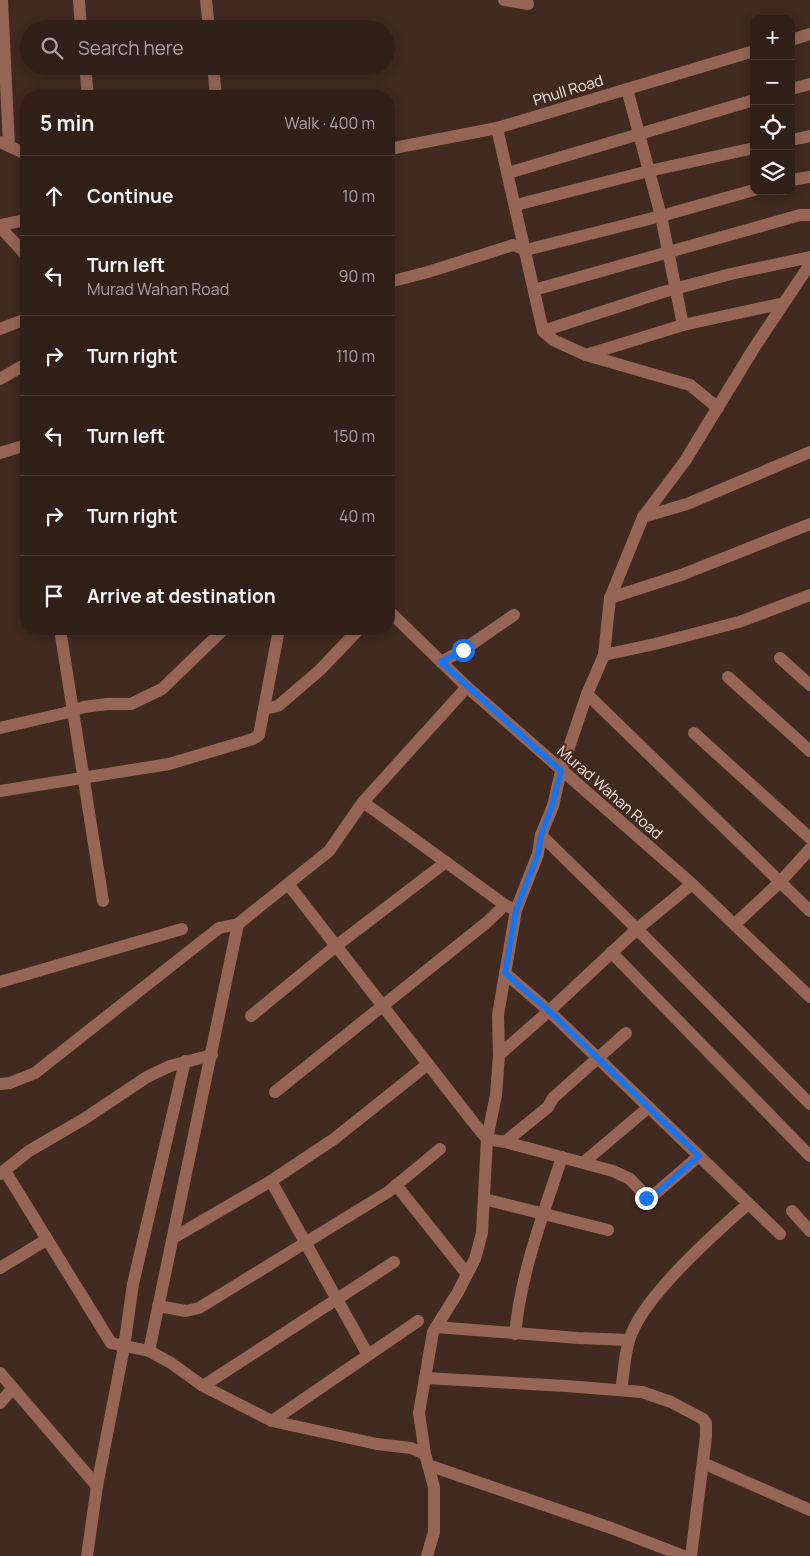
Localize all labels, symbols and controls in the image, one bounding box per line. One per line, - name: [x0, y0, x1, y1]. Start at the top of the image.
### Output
- map controls: [750, 15, 795, 195]
- button: +: [750, 15, 795, 60]
- search box: [20, 20, 395, 75]
- icon: search: [38, 34, 66, 62]
- text: Search here: [78, 35, 184, 61]
- button: −: [750, 60, 795, 105]
- street label: Phull Road: [530, 69, 606, 111]
- button: locate: [750, 105, 795, 150]
- text: 5 min: [40, 109, 94, 137]
- text: Walk · 400 m: [284, 112, 375, 134]
- button: layers: [750, 150, 795, 195]
- icon: ahead: [40, 182, 68, 210]
- text: Continue: [87, 183, 173, 209]
- text: 10 m: [342, 185, 375, 207]
- text: Turn left: [87, 252, 165, 278]
- icon: left: [40, 262, 68, 290]
- text: 90 m: [339, 265, 375, 287]
- text: Murad Wahan Road: [87, 278, 229, 300]
- icon: right: [40, 342, 68, 370]
- text: Turn right: [87, 343, 177, 369]
- text: 110 m: [336, 345, 375, 367]
- icon: left: [40, 422, 68, 450]
- text: Turn left: [87, 423, 165, 449]
- text: 150 m: [333, 425, 375, 447]
- icon: right: [40, 502, 68, 530]
- text: Turn right: [87, 503, 177, 529]
- text: 40 m: [339, 505, 375, 527]
- icon: arrive: [40, 582, 68, 610]
- text: Arrive at destination: [87, 583, 276, 609]
- route start: [452, 639, 475, 662]
- street label: Murad Wahan Road: [553, 740, 667, 844]
- route end: [635, 1187, 658, 1210]

